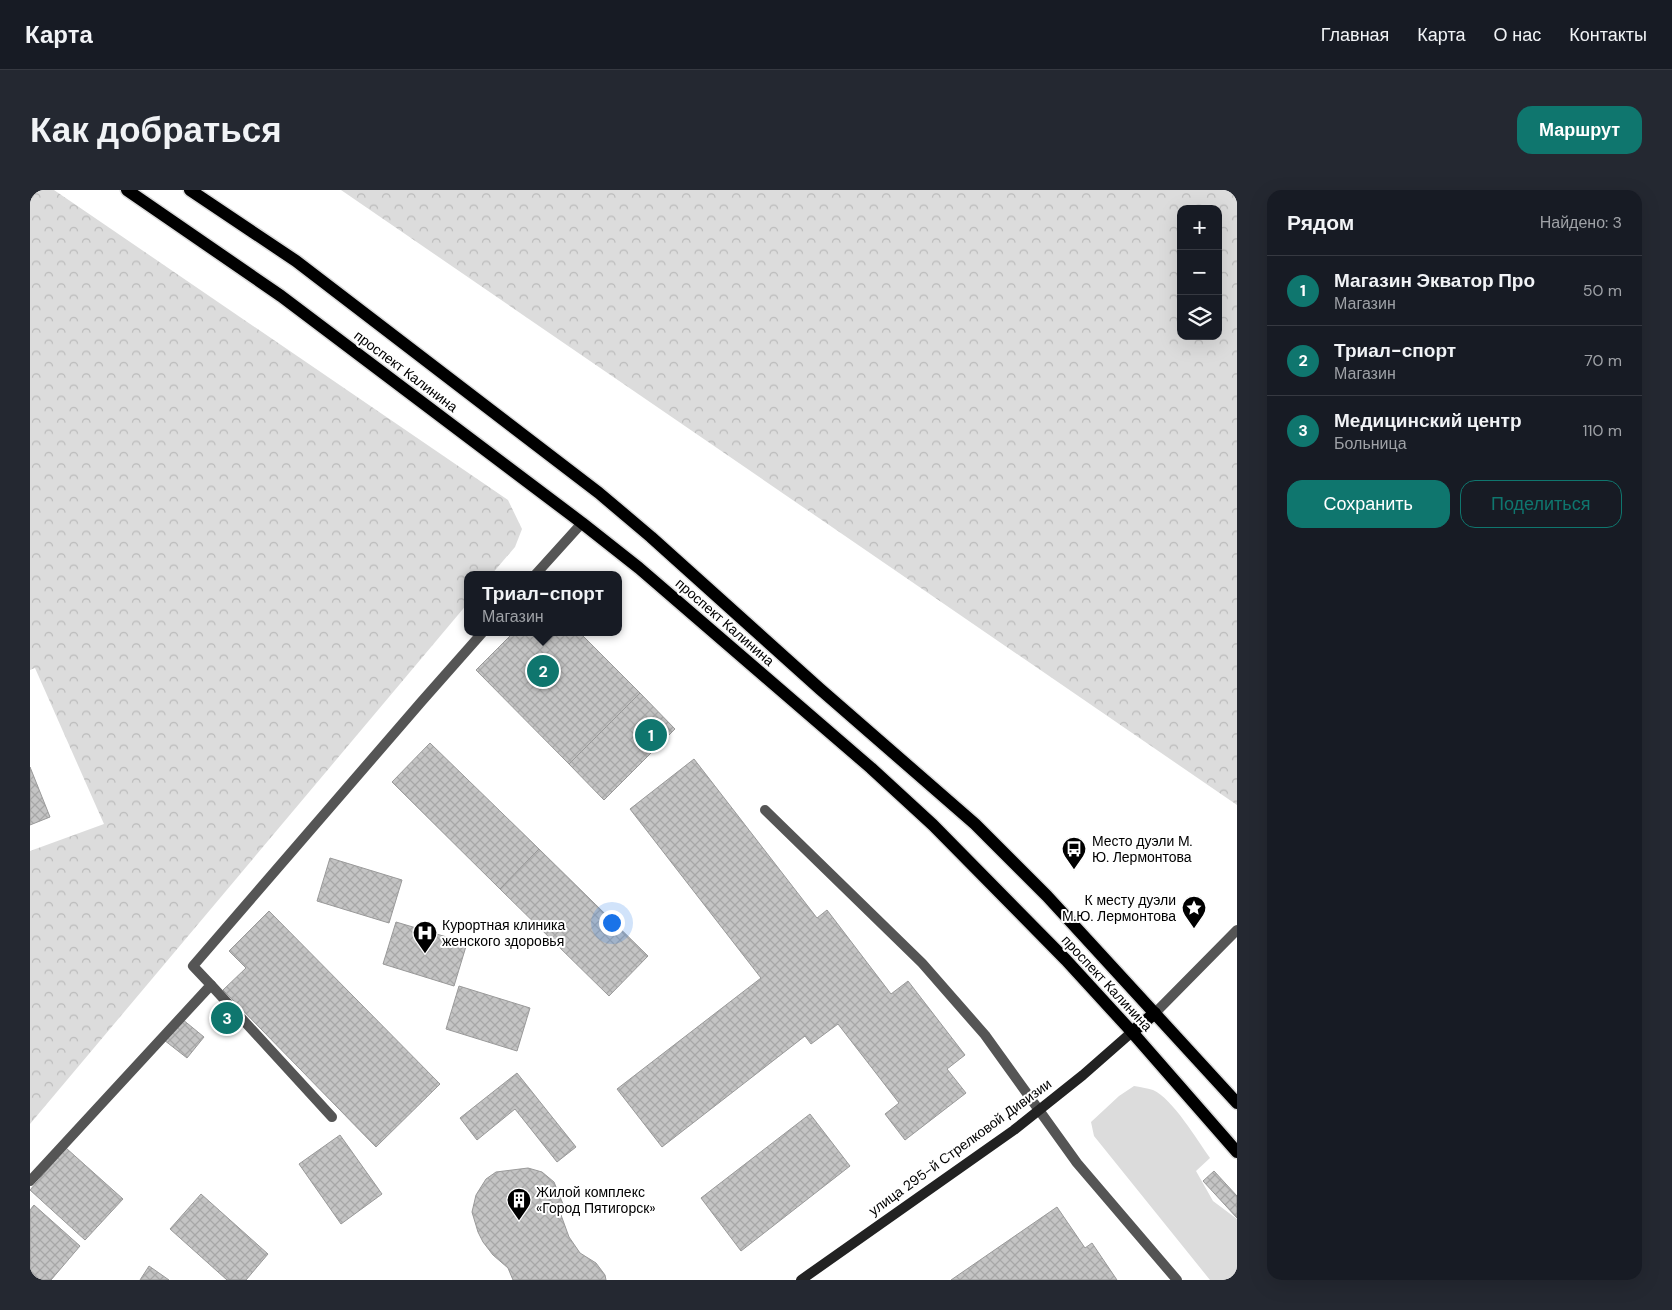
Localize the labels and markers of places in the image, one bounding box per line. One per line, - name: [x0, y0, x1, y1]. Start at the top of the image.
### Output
- pin: 2: [527, 652, 559, 690]
- pin: 1: [635, 716, 667, 754]
- place label: Место дуэли М. Ю. Лермонтова: [1092, 832, 1193, 866]
- bus stop icon: Место дуэли М. Ю. Лермонтова: [1061, 836, 1087, 870]
- place label: К месту дуэли М.Ю. Лермонтова: [1062, 891, 1176, 925]
- place icon: К месту дуэли М.Ю. Лермонтова: [1181, 895, 1207, 929]
- place label: Курортная клиника женского здоровья: [442, 916, 566, 950]
- hospital icon: Курортная клиника женского здоровья: [412, 920, 438, 954]
- pin: 3: [211, 999, 243, 1037]
- place label: Жилой комплекс «Город Пятигорск»: [536, 1183, 656, 1217]
- building icon: Жилой комплекс «Город Пятигорск»: [506, 1187, 532, 1221]

